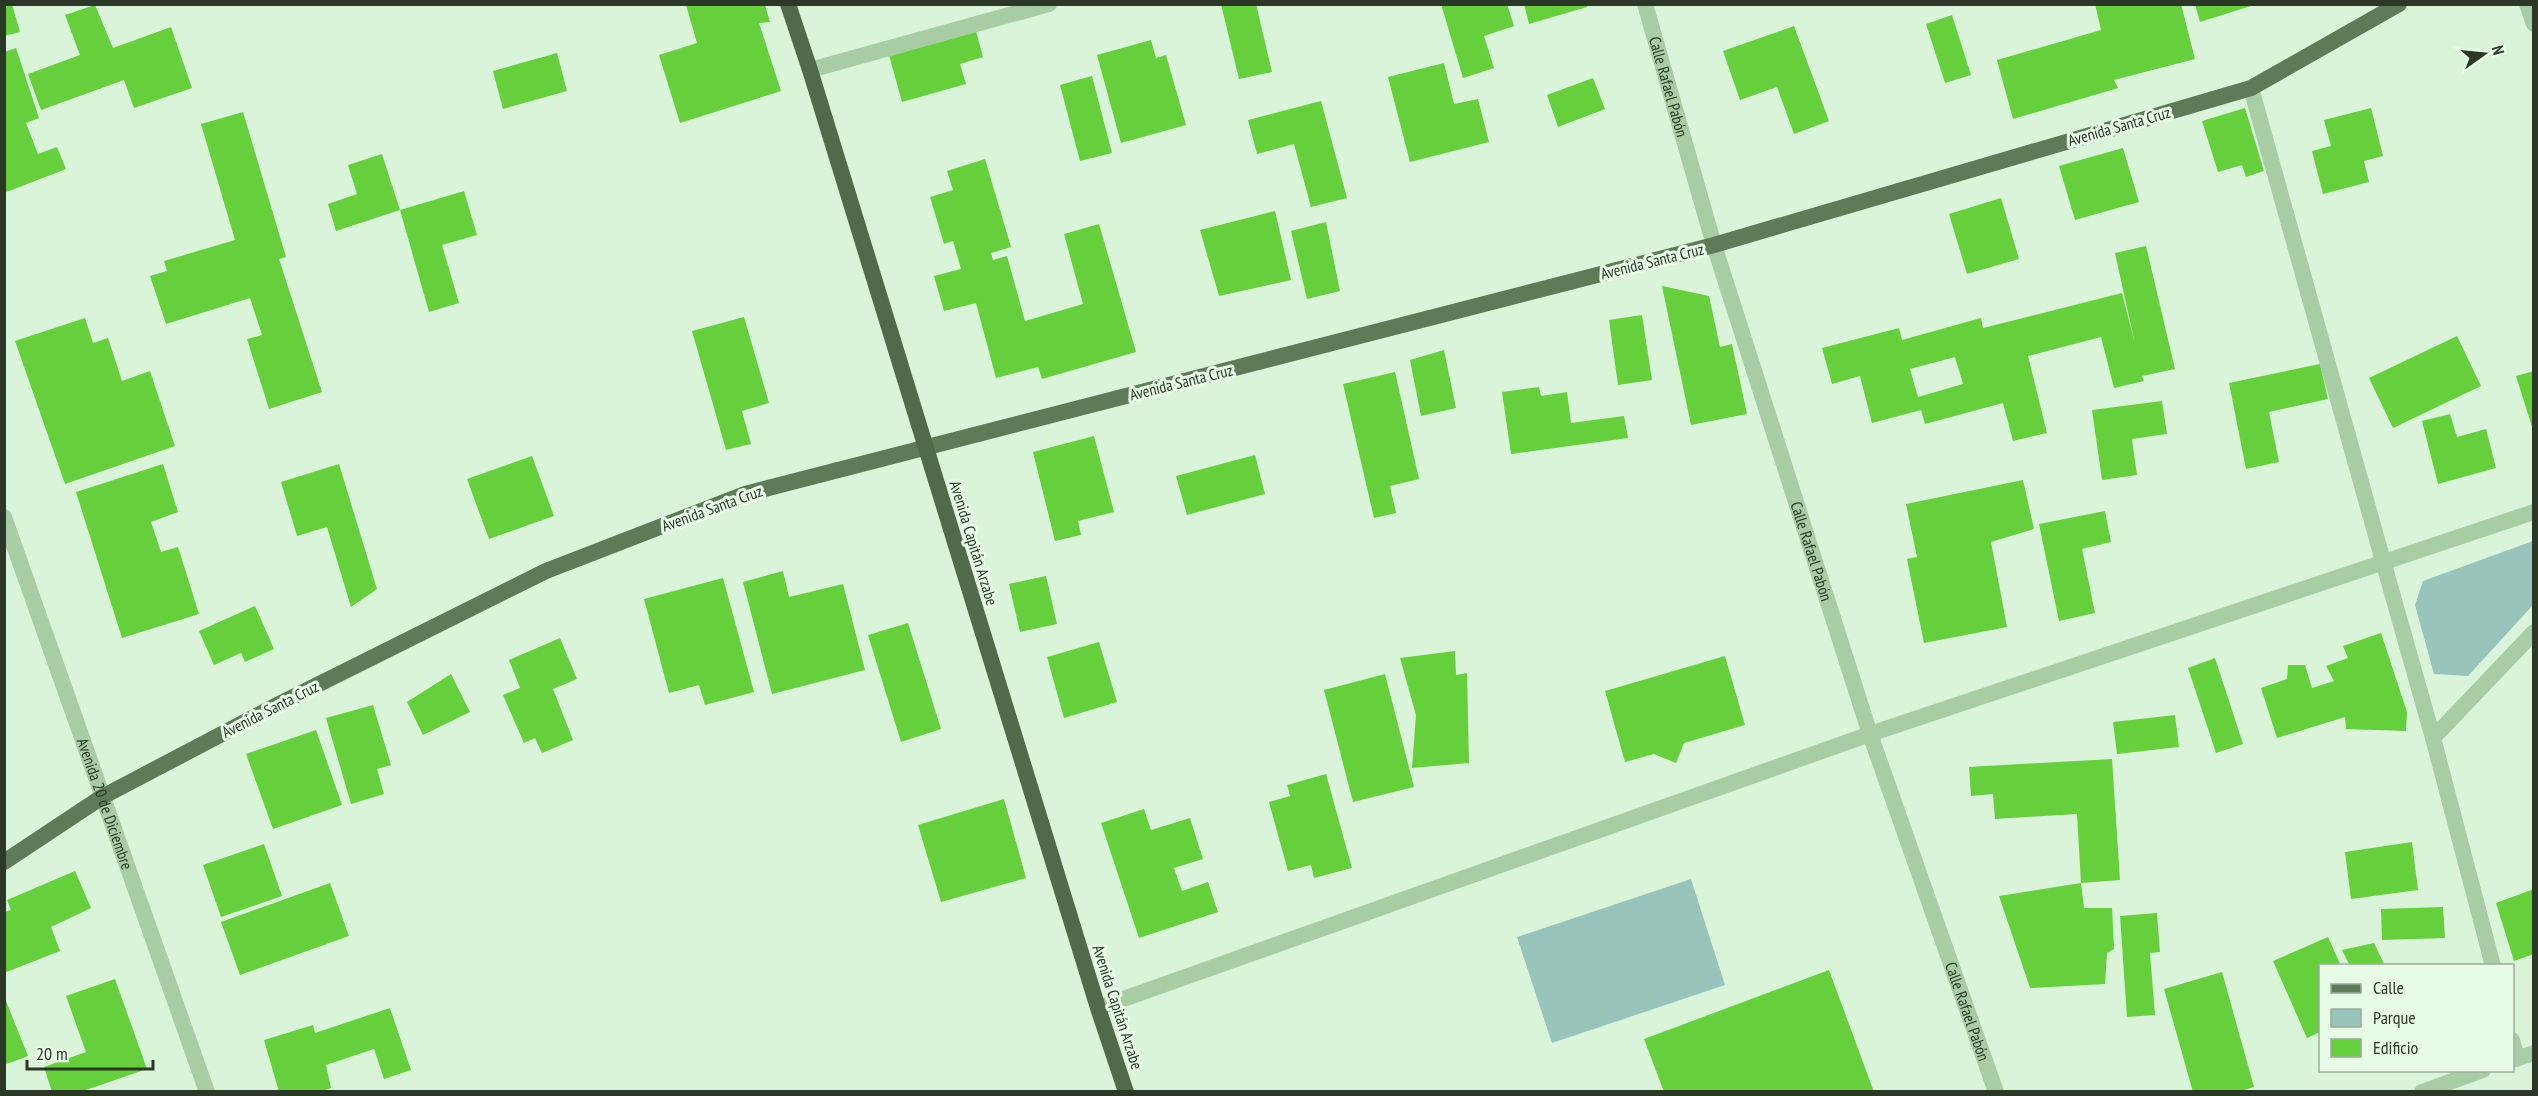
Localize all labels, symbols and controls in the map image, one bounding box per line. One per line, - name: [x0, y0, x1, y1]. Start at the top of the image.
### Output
- north arrow: [2454, 24, 2514, 84]
- street label: Calle Rafael Pabón: [1645, 34, 1693, 139]
- text: N: [2488, 43, 2509, 57]
- street label: Avenida Santa Cruz: [2065, 102, 2173, 150]
- street label: Avenida Santa Cruz: [1598, 238, 1706, 283]
- street label: Avenida Santa Cruz: [1127, 359, 1235, 404]
- street label: Avenida Capitán Arzabe: [946, 478, 1002, 608]
- street label: Avenida Santa Cruz: [659, 480, 765, 535]
- street label: Calle Rafael Pabón: [1786, 499, 1837, 603]
- street label: Avenida Santa Cruz: [218, 676, 322, 742]
- street label: Avenida 20 de Diciembre: [73, 735, 138, 872]
- street label: Avenida Capitán Arzabe: [1088, 942, 1148, 1072]
- street label: Calle Rafael Pabón: [1941, 959, 1994, 1063]
- legend: [2319, 964, 2514, 1072]
- text: Calle: [2373, 976, 2404, 999]
- text: Parque: [2373, 1006, 2416, 1029]
- scale bar: [27, 1033, 153, 1071]
- text: Edificio: [2373, 1036, 2419, 1059]
- text: 20 m: [36, 1042, 68, 1065]

